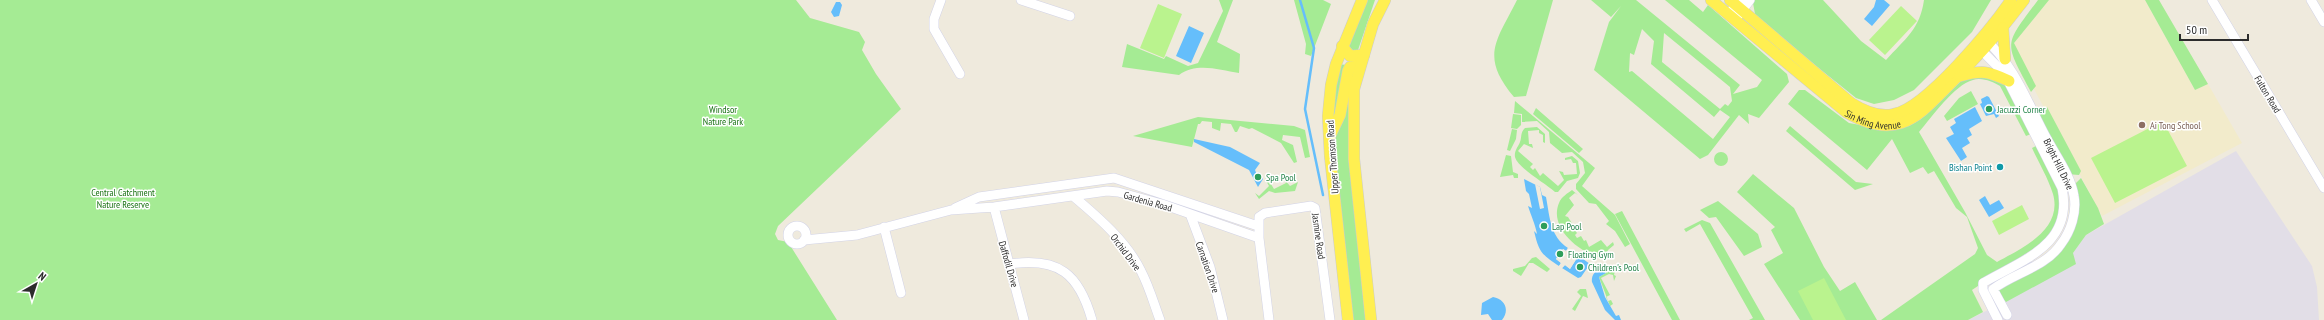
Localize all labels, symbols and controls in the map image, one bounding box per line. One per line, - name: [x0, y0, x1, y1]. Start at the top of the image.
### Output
- scale bar: [2180, 16, 2248, 42]
- text: 50 m: [2186, 22, 2207, 37]
- street label: Fulton Road: [2251, 73, 2284, 115]
- park label: Windsor Nature Park: [703, 103, 743, 128]
- place label: Jacuzzi Corner: [1996, 103, 2046, 116]
- marker: Jacuzzi Corner: [1984, 104, 1994, 114]
- street label: Sin Ming Avenue: [1842, 107, 1902, 132]
- place label: Ai Tong School: [2150, 119, 2201, 132]
- street label: Upper Thomson Road: [1323, 120, 1342, 194]
- marker: Ai Tong School: [2137, 120, 2147, 130]
- street label: Bright Hill Drive: [2040, 136, 2077, 192]
- place label: Bishan Point: [1949, 161, 1992, 174]
- marker: Bishan Point: [1995, 162, 2005, 172]
- place label: Spa Pool: [1266, 171, 1297, 184]
- marker: Spa Pool: [1253, 172, 1263, 182]
- park label: Central Catchment Nature Reserve: [91, 186, 155, 211]
- street label: Gardenia Road: [1122, 188, 1174, 215]
- street label: Jasmine Road: [1309, 211, 1328, 260]
- place label: Lap Pool: [1552, 220, 1582, 233]
- marker: Lap Pool: [1539, 221, 1549, 231]
- street label: Orchid Drive: [1107, 231, 1144, 273]
- street label: Daffodil Drive: [996, 239, 1021, 289]
- street label: Carnation Drive: [1193, 240, 1222, 295]
- place label: Floating Gym: [1568, 248, 1614, 261]
- marker: Floating Gym: [1555, 249, 1565, 259]
- place label: Children's Pool: [1588, 261, 1640, 274]
- marker: Children's Pool: [1575, 262, 1585, 272]
- north arrow: [16, 264, 56, 304]
- text: N: [36, 269, 49, 284]

